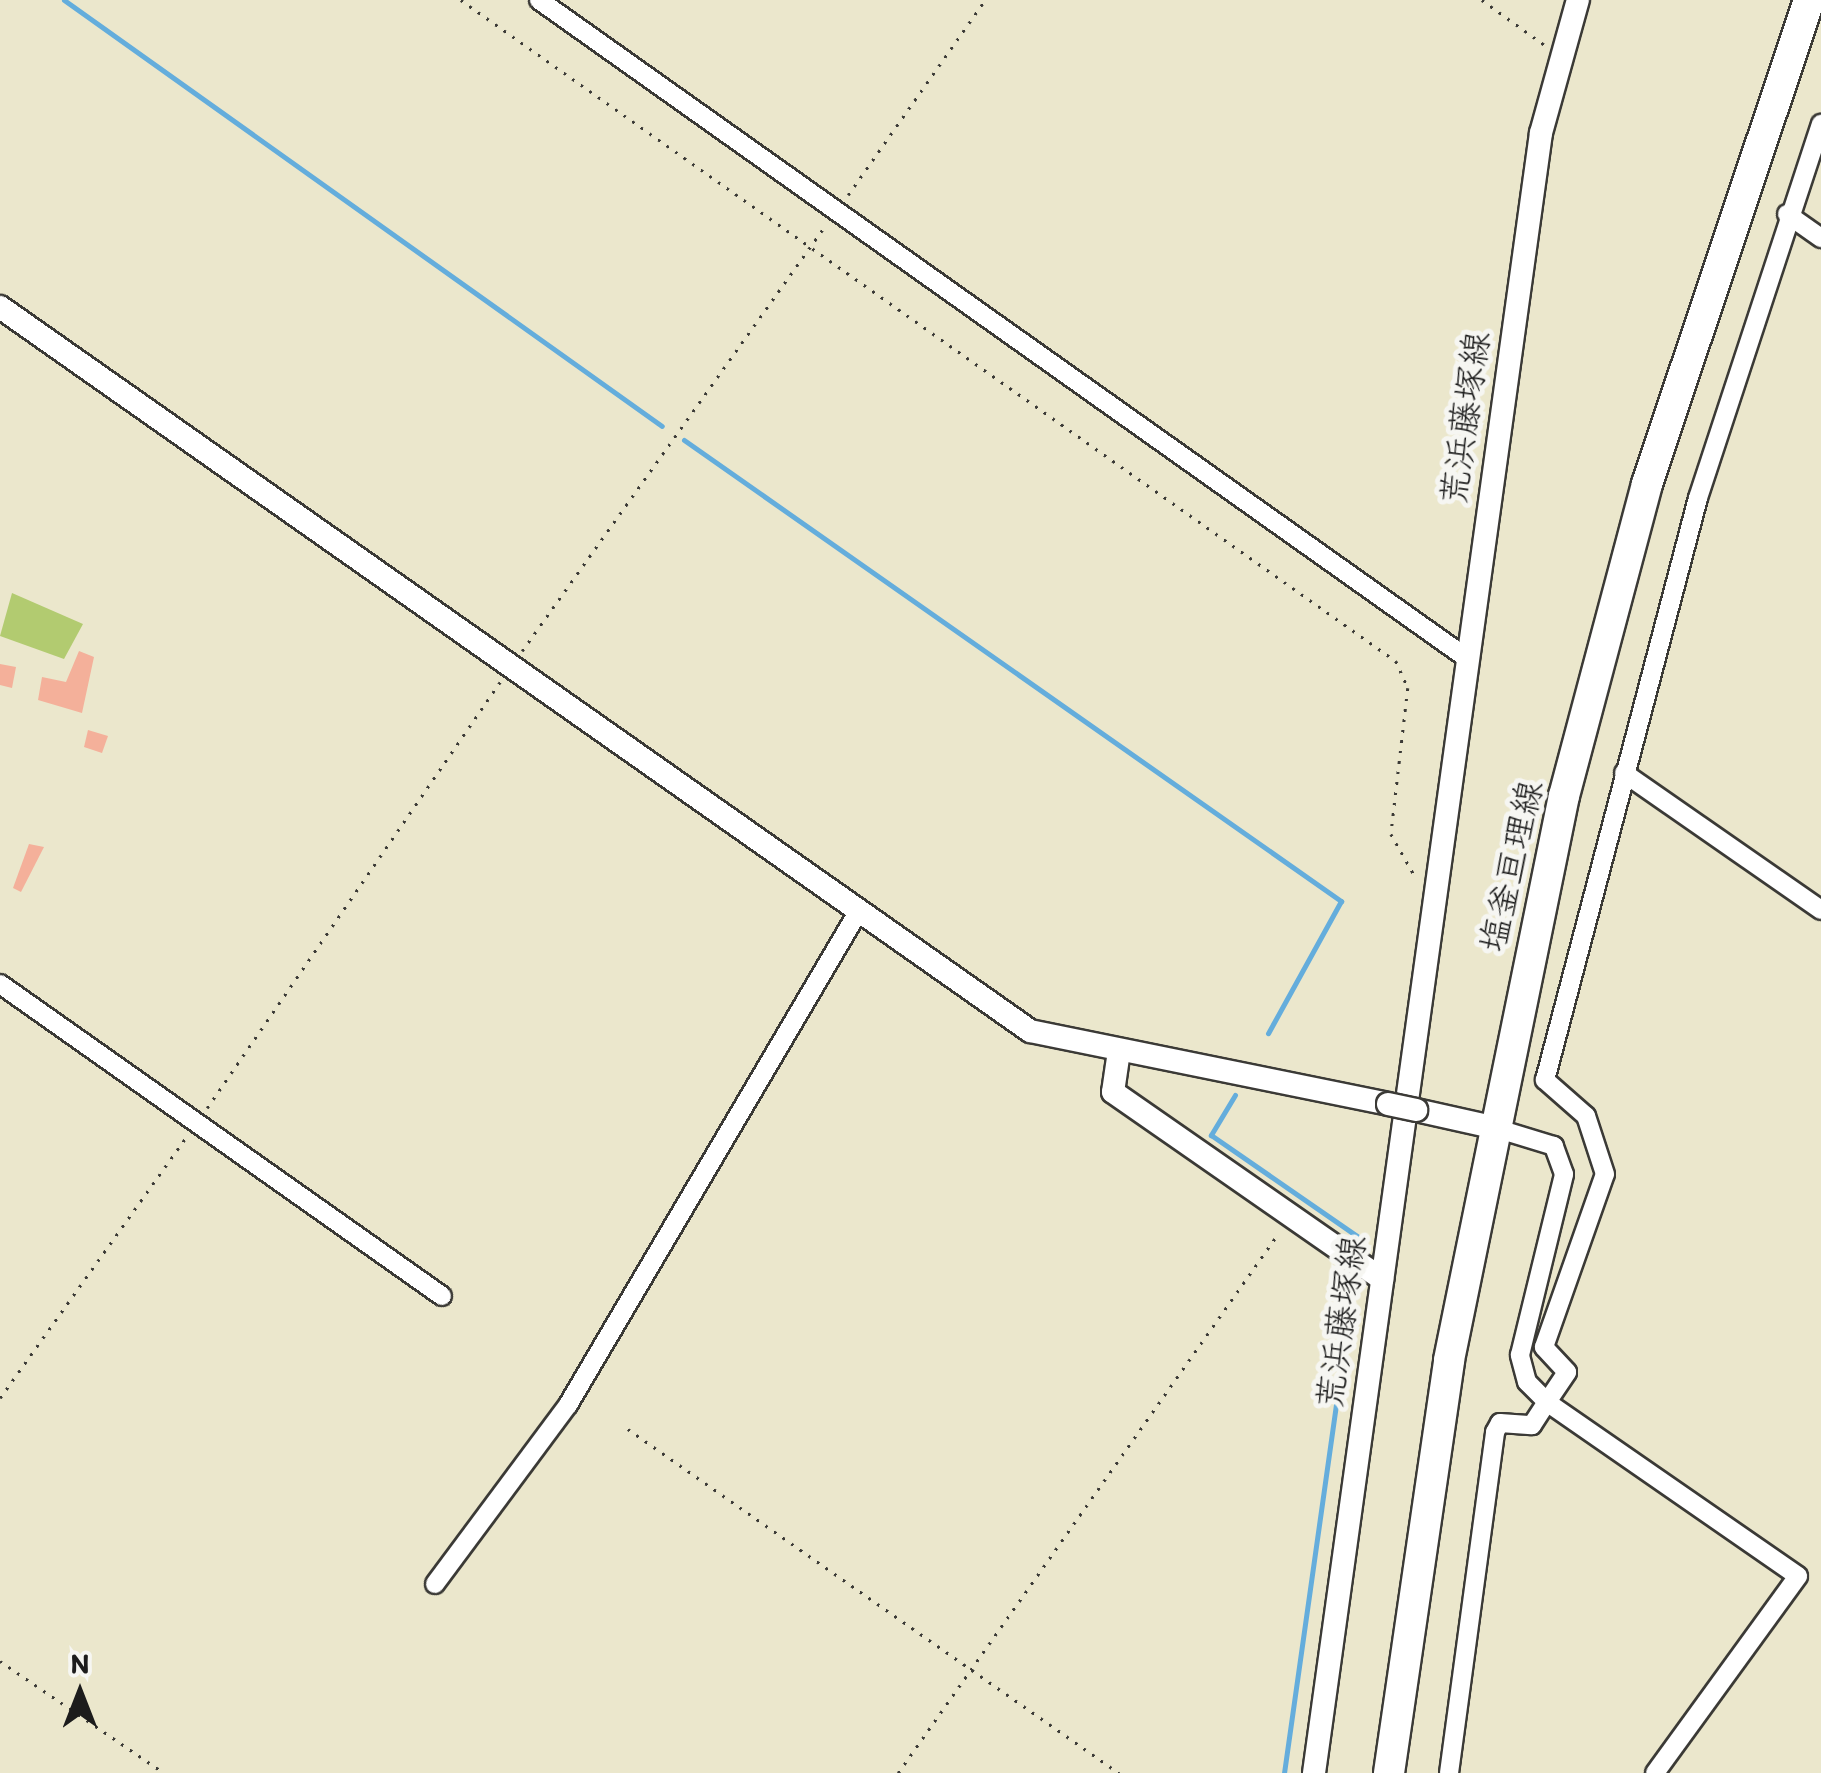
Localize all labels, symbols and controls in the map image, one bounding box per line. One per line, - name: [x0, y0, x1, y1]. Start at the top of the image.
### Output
- street label: 荒浜藤塚線: [1432, 328, 1498, 508]
- street label: 塩釜亘理線: [1471, 776, 1551, 956]
- street label: 荒浜藤塚線: [1308, 1232, 1374, 1412]
- north arrow: [30, 1643, 130, 1743]
- text: N: [71, 1646, 89, 1680]

